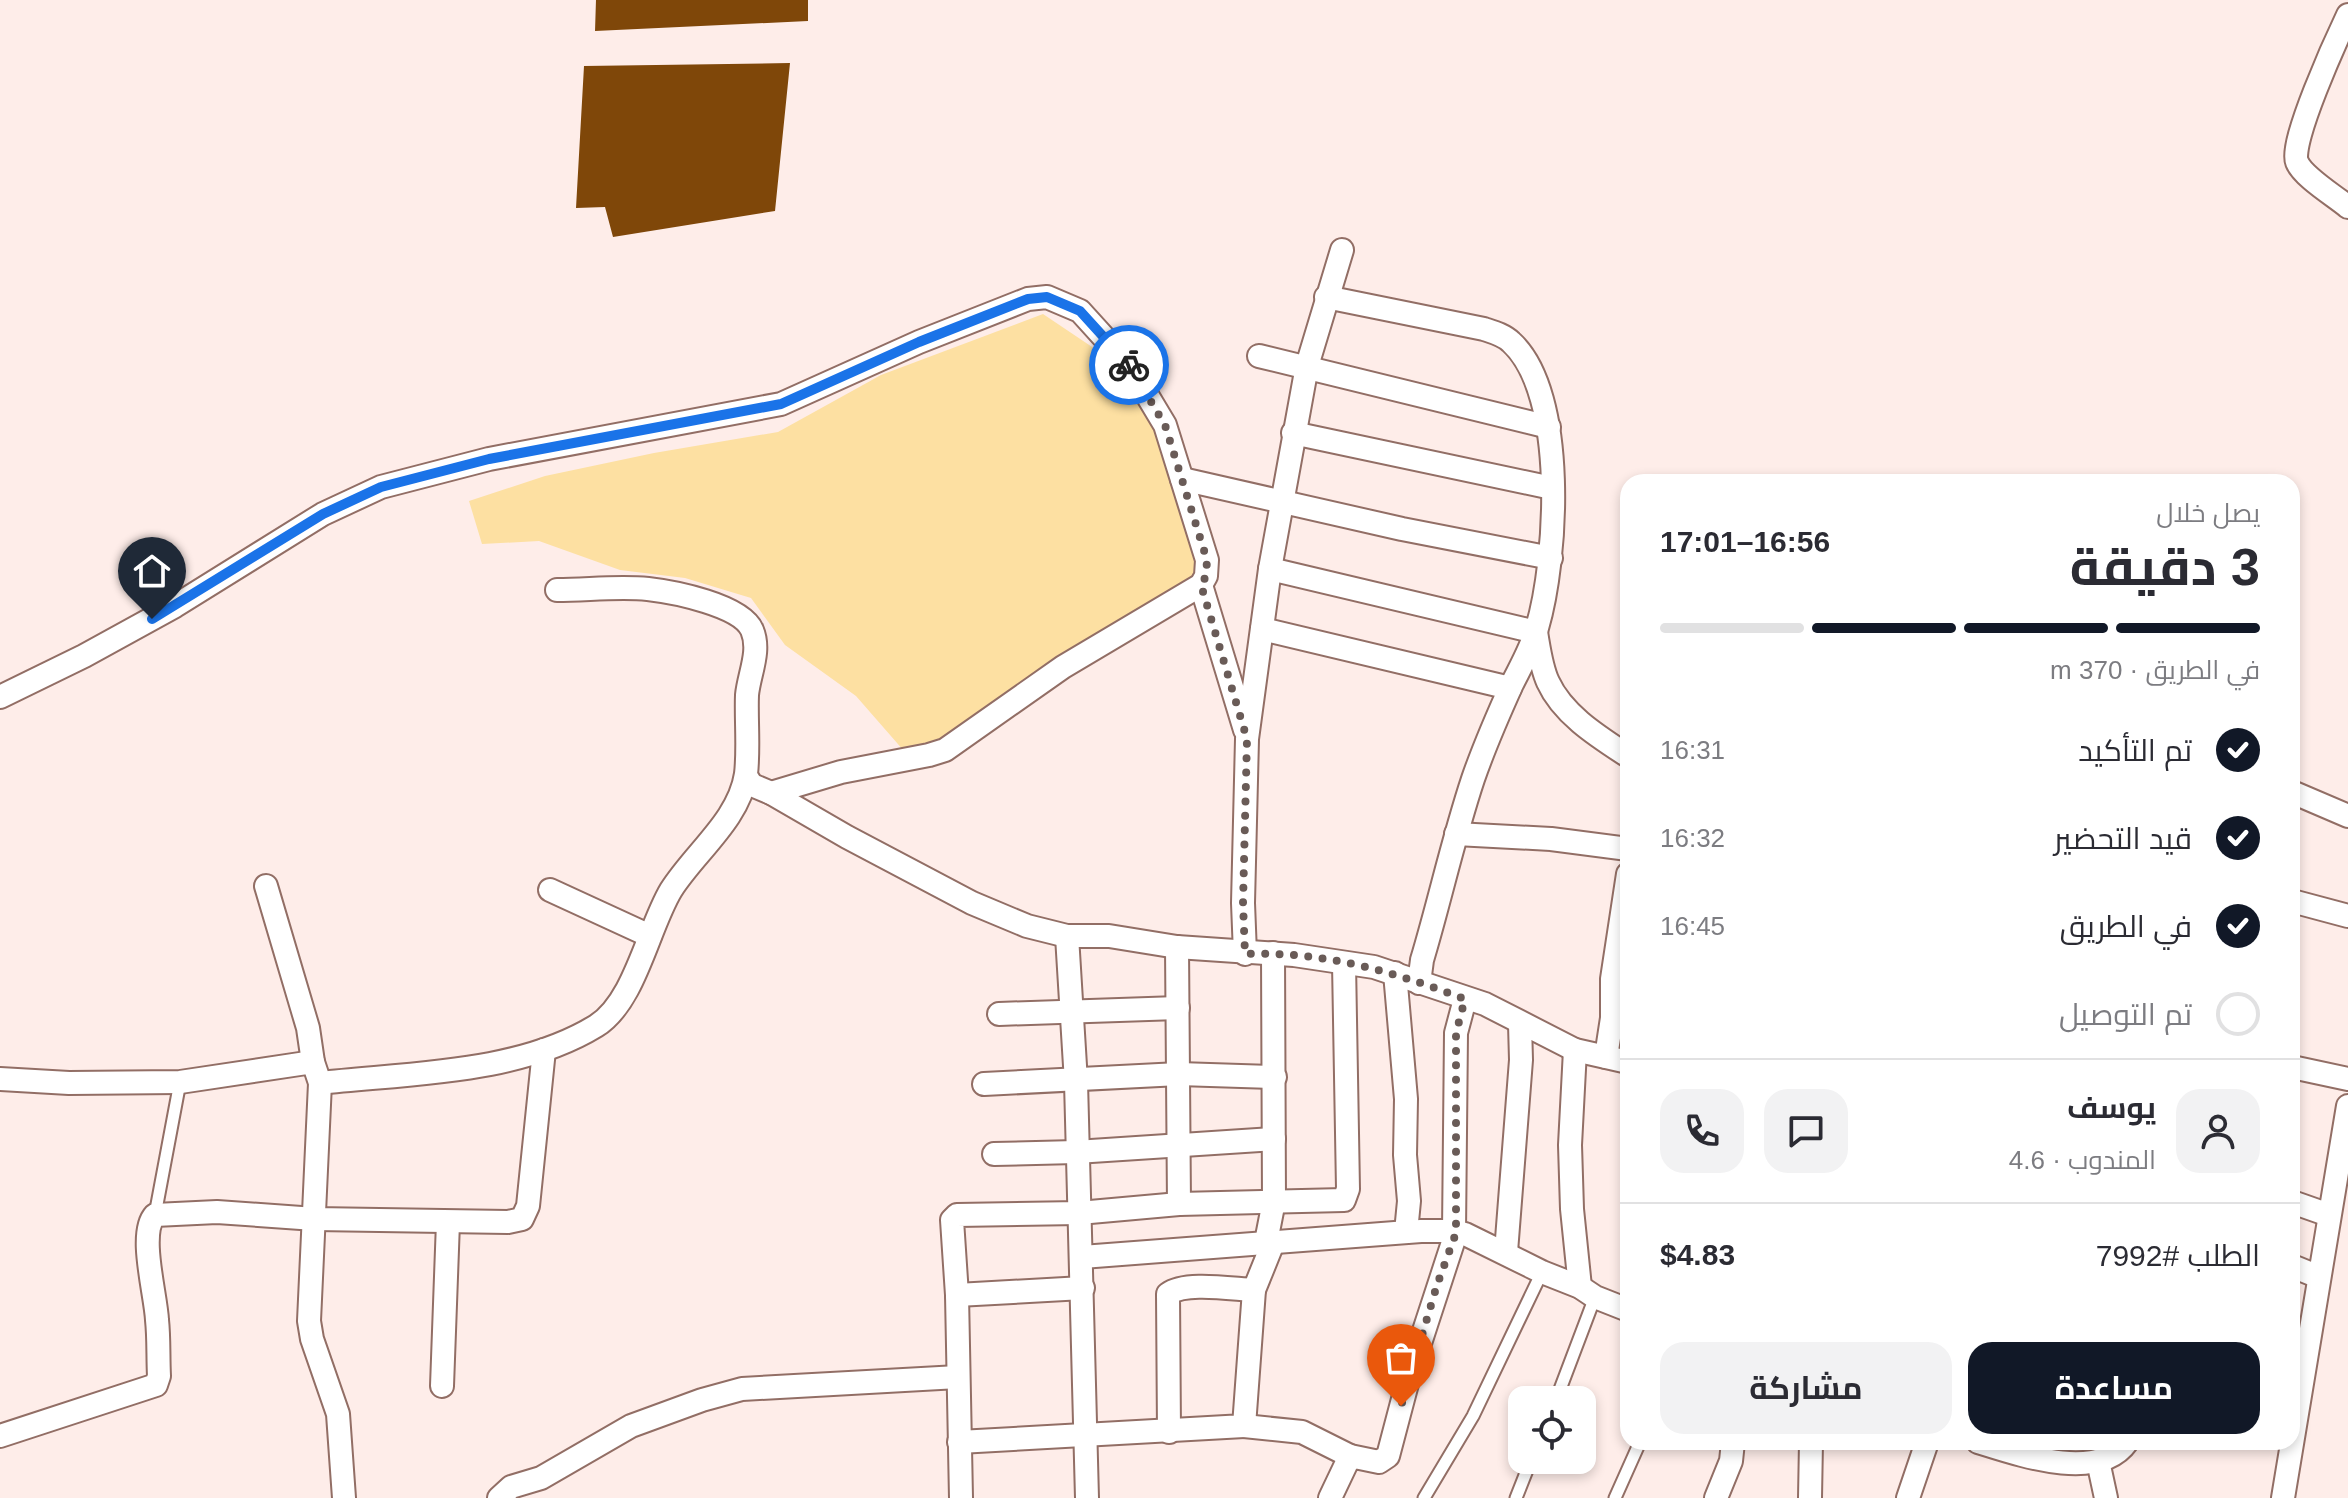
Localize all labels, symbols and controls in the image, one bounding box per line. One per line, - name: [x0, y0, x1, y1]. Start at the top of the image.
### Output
- courier: [1089, 325, 1169, 405]
- icon: bike: [1107, 343, 1151, 387]
- text: يصل خلال: [2156, 498, 2260, 528]
- text: 16:56–17:01: [1660, 525, 1830, 558]
- pin: [118, 537, 186, 619]
- text: 3 دقيقة: [2070, 538, 2260, 596]
- icon: home: [130, 549, 174, 593]
- text: في الطريق · 370 m: [2050, 655, 2260, 685]
- icon: check: [2216, 728, 2260, 772]
- text: تم التأكيد: [2078, 734, 2192, 767]
- text: 16:31: [1660, 735, 1725, 765]
- icon: check: [2216, 816, 2260, 860]
- text: قيد التحضير: [2054, 822, 2192, 855]
- text: 16:32: [1660, 823, 1725, 853]
- icon: check: [2216, 904, 2260, 948]
- text: في الطريق: [2060, 910, 2192, 943]
- text: 16:45: [1660, 911, 1725, 941]
- text: تم التوصيل: [2059, 998, 2192, 1031]
- button: phone: [1660, 1089, 1744, 1173]
- button: chat: [1764, 1089, 1848, 1173]
- button: person: [2176, 1089, 2260, 1173]
- text: يوسف: [2067, 1091, 2156, 1124]
- text: المندوب · 4.6: [2009, 1145, 2156, 1175]
- text: $4.83: [1660, 1238, 1735, 1271]
- text: الطلب #7992: [2096, 1239, 2260, 1272]
- pin: [1367, 1324, 1435, 1406]
- icon: bag: [1379, 1336, 1423, 1380]
- button: مشاركة: [1660, 1342, 1952, 1434]
- button: مساعدة: [1968, 1342, 2260, 1434]
- map controls: [1508, 1386, 1596, 1474]
- button: locate: [1508, 1386, 1596, 1474]

